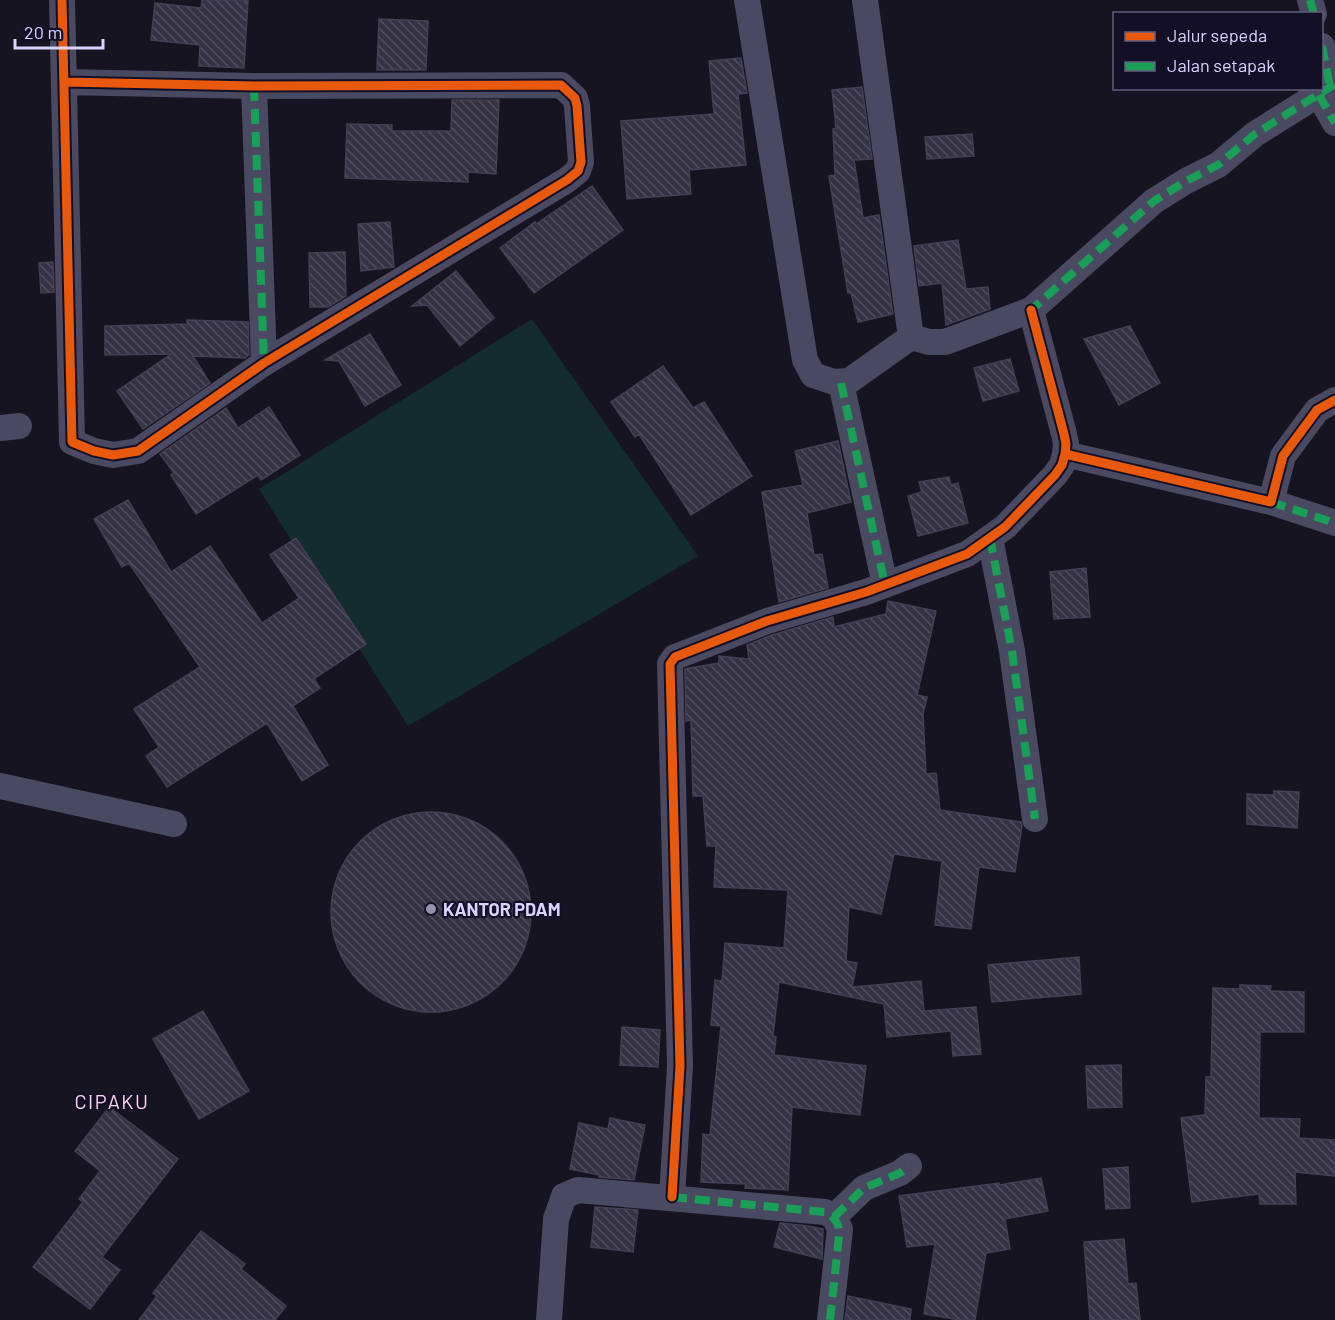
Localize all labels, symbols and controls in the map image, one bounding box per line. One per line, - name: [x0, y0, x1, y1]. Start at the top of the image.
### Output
- scale bar: [15, 12, 104, 50]
- legend: [1113, 12, 1323, 90]
- text: 20 m: [24, 21, 62, 43]
- text: Jalur sepeda: [1167, 24, 1267, 46]
- text: Jalan setapak: [1167, 54, 1275, 76]
- place label: KANTOR PDAM: [443, 898, 561, 920]
- marker: KANTOR PDAM: [424, 902, 438, 916]
- district label: CIPAKU: [74, 1089, 150, 1113]

